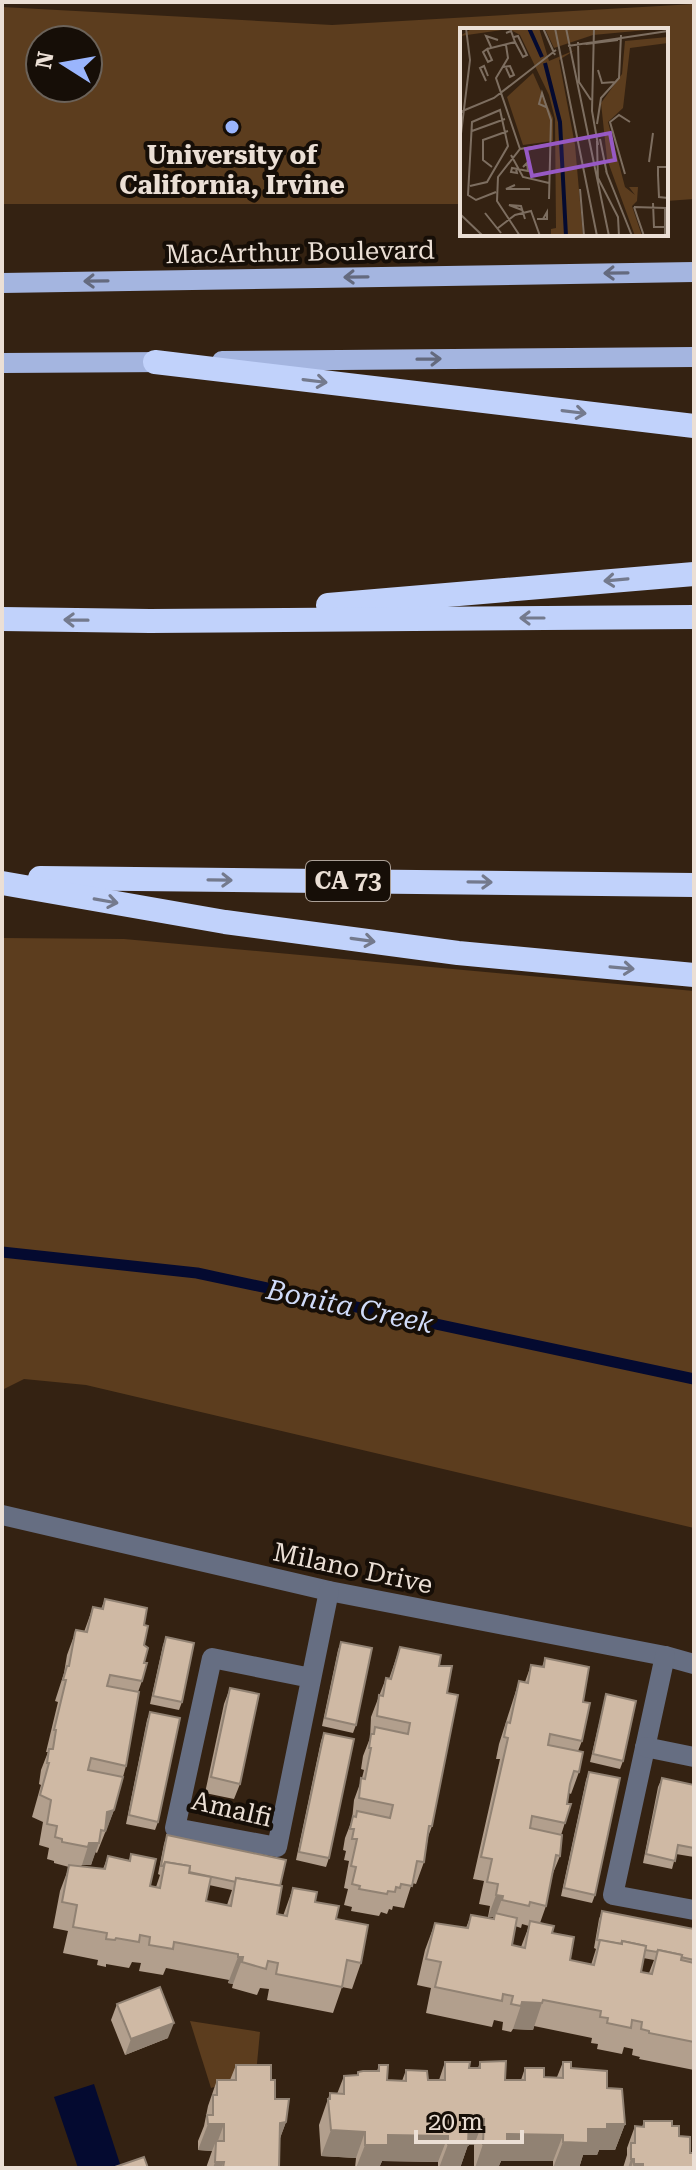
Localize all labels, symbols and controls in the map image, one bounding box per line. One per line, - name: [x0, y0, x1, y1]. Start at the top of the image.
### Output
- north arrow: [24, 24, 104, 104]
- inset map: [460, 28, 668, 236]
- text: N: [31, 50, 59, 71]
- marker: University of California, Irvine: [223, 118, 241, 136]
- place label: University of California, Irvine: [119, 140, 345, 200]
- street label: MacArthur Boulevard: [165, 235, 435, 269]
- one-way arrow: [603, 265, 630, 280]
- one-way arrow: [343, 269, 370, 284]
- one-way arrow: [83, 274, 110, 289]
- one-way arrow: [415, 352, 442, 367]
- one-way arrow: [302, 374, 328, 389]
- one-way arrow: [561, 405, 586, 420]
- one-way arrow: [603, 573, 630, 588]
- one-way arrow: [519, 610, 546, 626]
- one-way arrow: [63, 612, 90, 628]
- road number: CA 73: [306, 861, 390, 901]
- one-way arrow: [206, 872, 233, 888]
- one-way arrow: [466, 874, 493, 890]
- one-way arrow: [93, 895, 119, 910]
- one-way arrow: [350, 933, 376, 948]
- one-way arrow: [608, 961, 635, 976]
- water label: Bonita Creek: [262, 1272, 437, 1340]
- street label: Milano Drive: [270, 1536, 436, 1600]
- street label: Amalfi: [189, 1785, 275, 1833]
- scale bar: [416, 2094, 522, 2144]
- text: 20 m: [428, 2108, 483, 2136]

